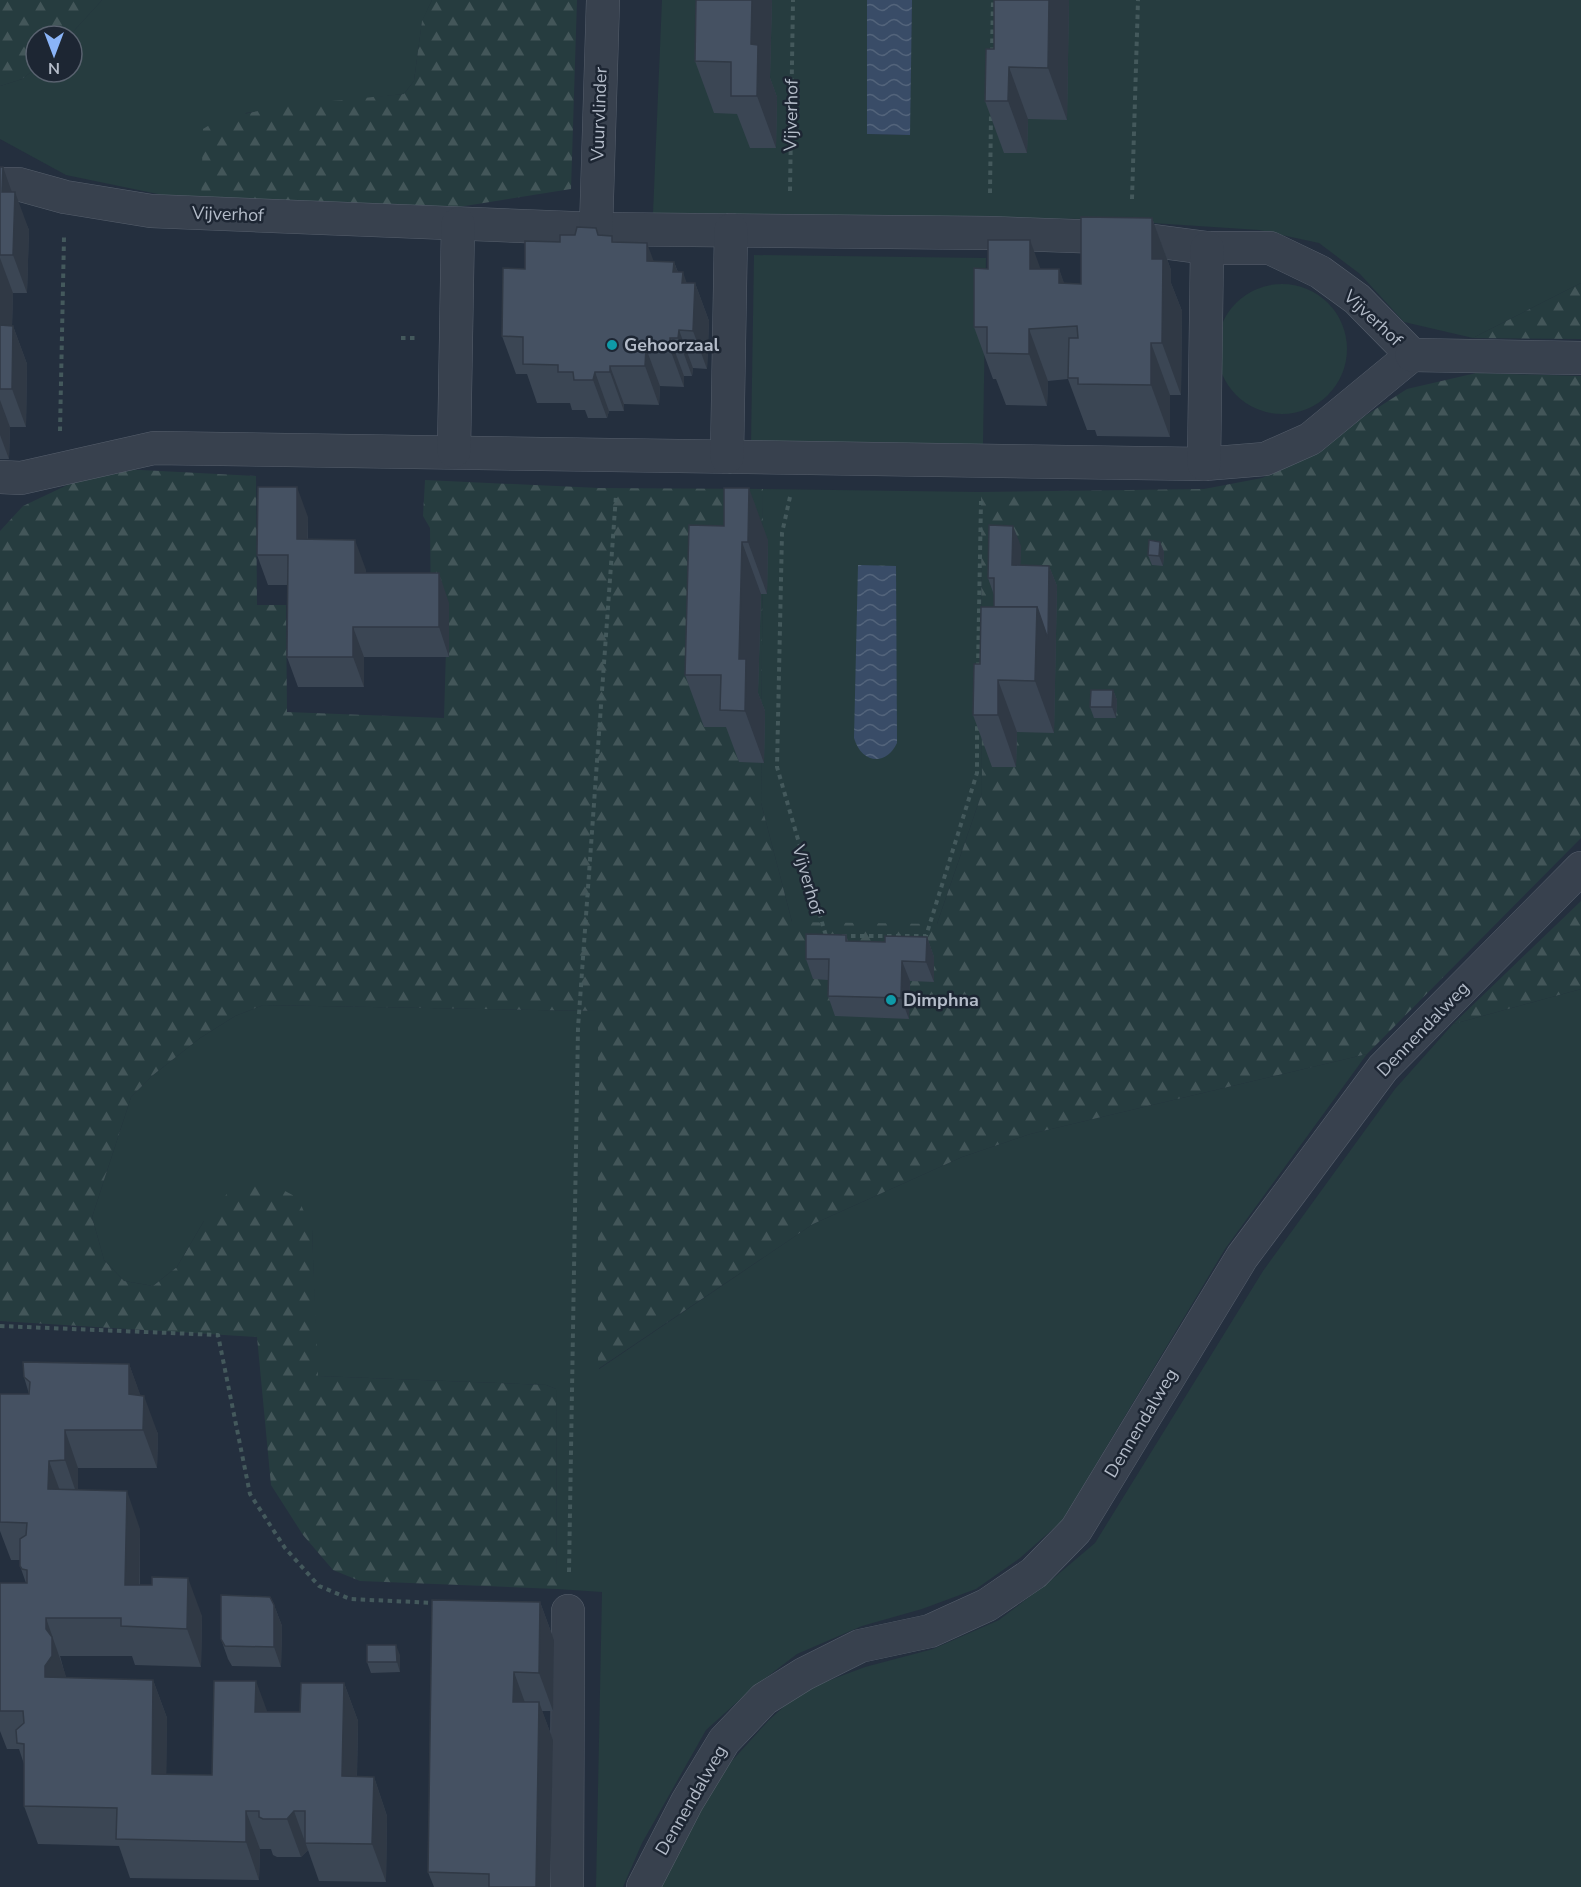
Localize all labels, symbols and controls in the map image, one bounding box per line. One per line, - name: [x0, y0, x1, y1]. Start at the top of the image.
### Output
- north arrow: [24, 24, 84, 84]
- text: N: [48, 57, 60, 79]
- street label: Vuurvlinder: [585, 66, 613, 162]
- street label: Vijverhof: [778, 78, 804, 152]
- street label: Vijverhof: [191, 201, 265, 227]
- street label: Vijverhof: [1338, 284, 1408, 352]
- place label: Gehoorzaal: [624, 333, 720, 357]
- marker: Gehoorzaal: [605, 338, 619, 352]
- street label: Vijverhof: [786, 841, 830, 919]
- street label: Dennendalweg: [1371, 976, 1475, 1082]
- place label: Dimphna: [903, 988, 979, 1012]
- marker: Dimphna: [884, 993, 898, 1007]
- street label: Dennendalweg: [1099, 1364, 1183, 1482]
- street label: Dennendalweg: [650, 1741, 732, 1859]

